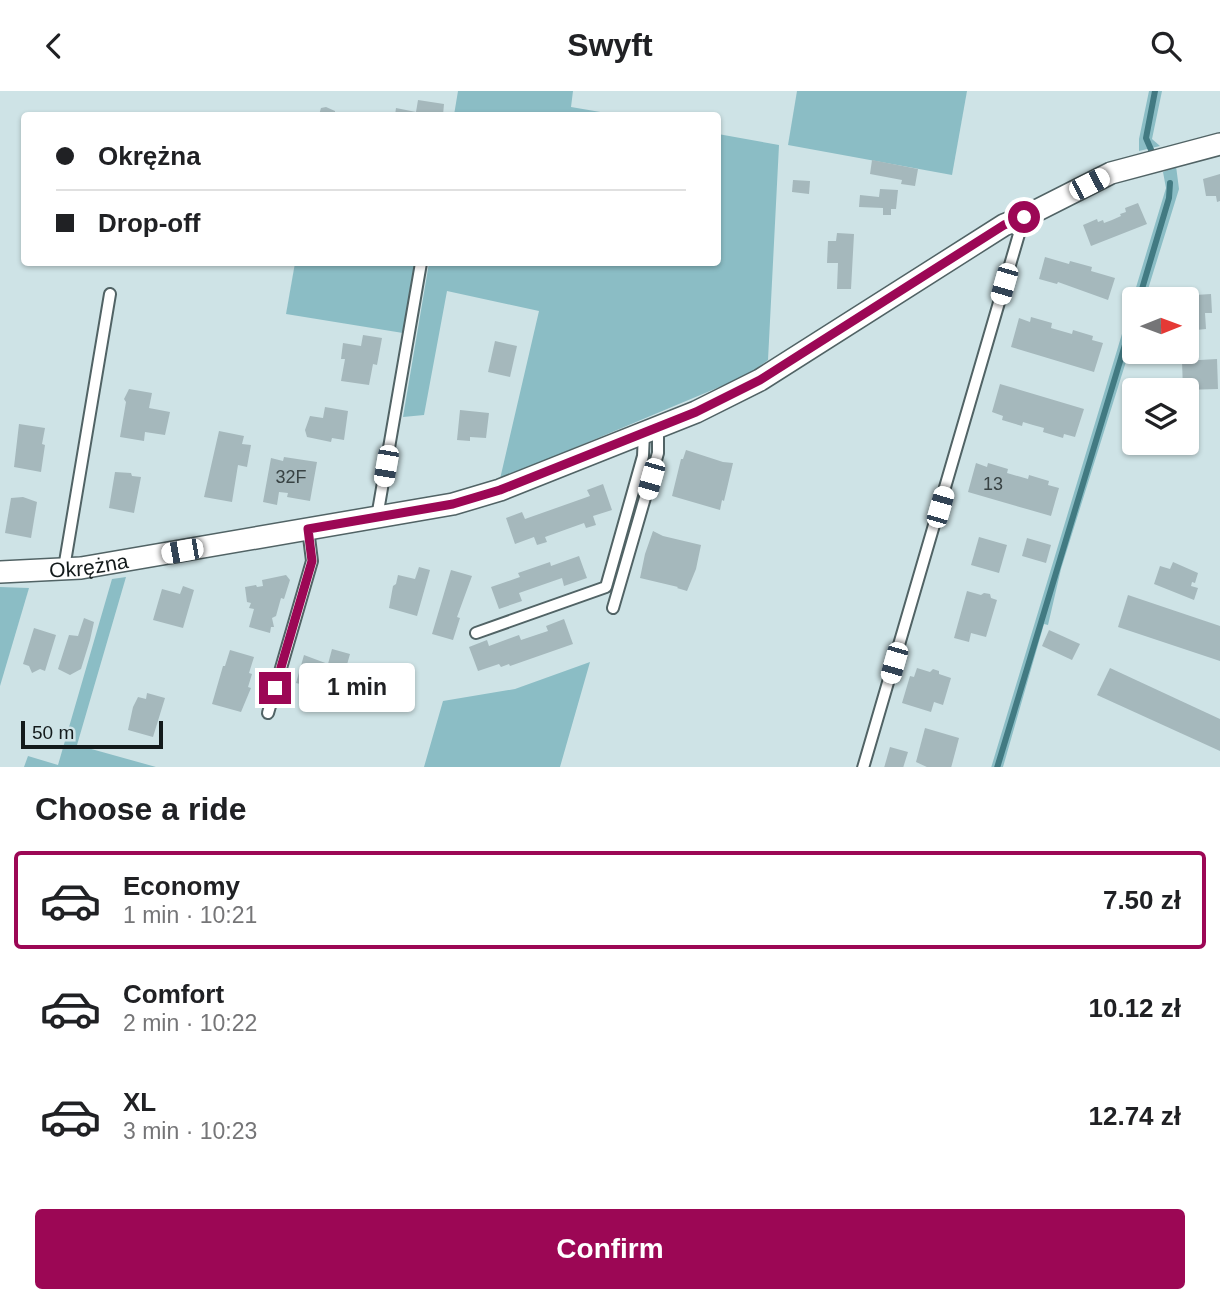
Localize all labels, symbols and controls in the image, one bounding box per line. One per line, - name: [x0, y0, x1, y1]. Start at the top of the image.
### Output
- icon: back: [35, 27, 73, 65]
- text: Swyft: [567, 27, 653, 63]
- icon: search: [1147, 27, 1185, 65]
- text: Okrężna: [98, 141, 201, 171]
- car: [1066, 165, 1113, 203]
- route start: [1008, 201, 1040, 233]
- text: Drop-off: [98, 208, 201, 238]
- car: [989, 261, 1020, 307]
- north arrow: [1122, 287, 1199, 364]
- map controls: [1122, 287, 1199, 455]
- button: layers: [1122, 378, 1199, 455]
- car: [373, 443, 400, 489]
- car: [636, 456, 667, 502]
- house number: 32F: [275, 467, 307, 487]
- house number: 13: [983, 474, 1003, 494]
- car: [925, 484, 956, 530]
- car: [160, 537, 205, 565]
- street label: Okrężna: [49, 549, 130, 581]
- car: [879, 640, 910, 686]
- callout: 1 min: [300, 663, 415, 713]
- route end: [259, 672, 291, 704]
- text: 1 min: [327, 674, 387, 700]
- scale bar: [21, 719, 163, 750]
- text: 50 m: [32, 722, 74, 743]
- text: Choose a ride: [35, 791, 247, 827]
- icon: car: [39, 869, 102, 932]
- text: Economy: [123, 871, 240, 901]
- text: 7.50 zł: [1103, 885, 1181, 915]
- text: 1 min · 10:21: [123, 902, 257, 928]
- icon: car: [39, 977, 102, 1040]
- text: Comfort: [123, 979, 224, 1009]
- text: 10.12 zł: [1088, 993, 1181, 1023]
- text: 2 min · 10:22: [123, 1010, 257, 1036]
- icon: car: [39, 1085, 102, 1148]
- text: XL: [123, 1087, 156, 1117]
- text: 12.74 zł: [1088, 1101, 1181, 1131]
- text: 3 min · 10:23: [123, 1118, 257, 1144]
- button: Confirm: [35, 1209, 1185, 1289]

